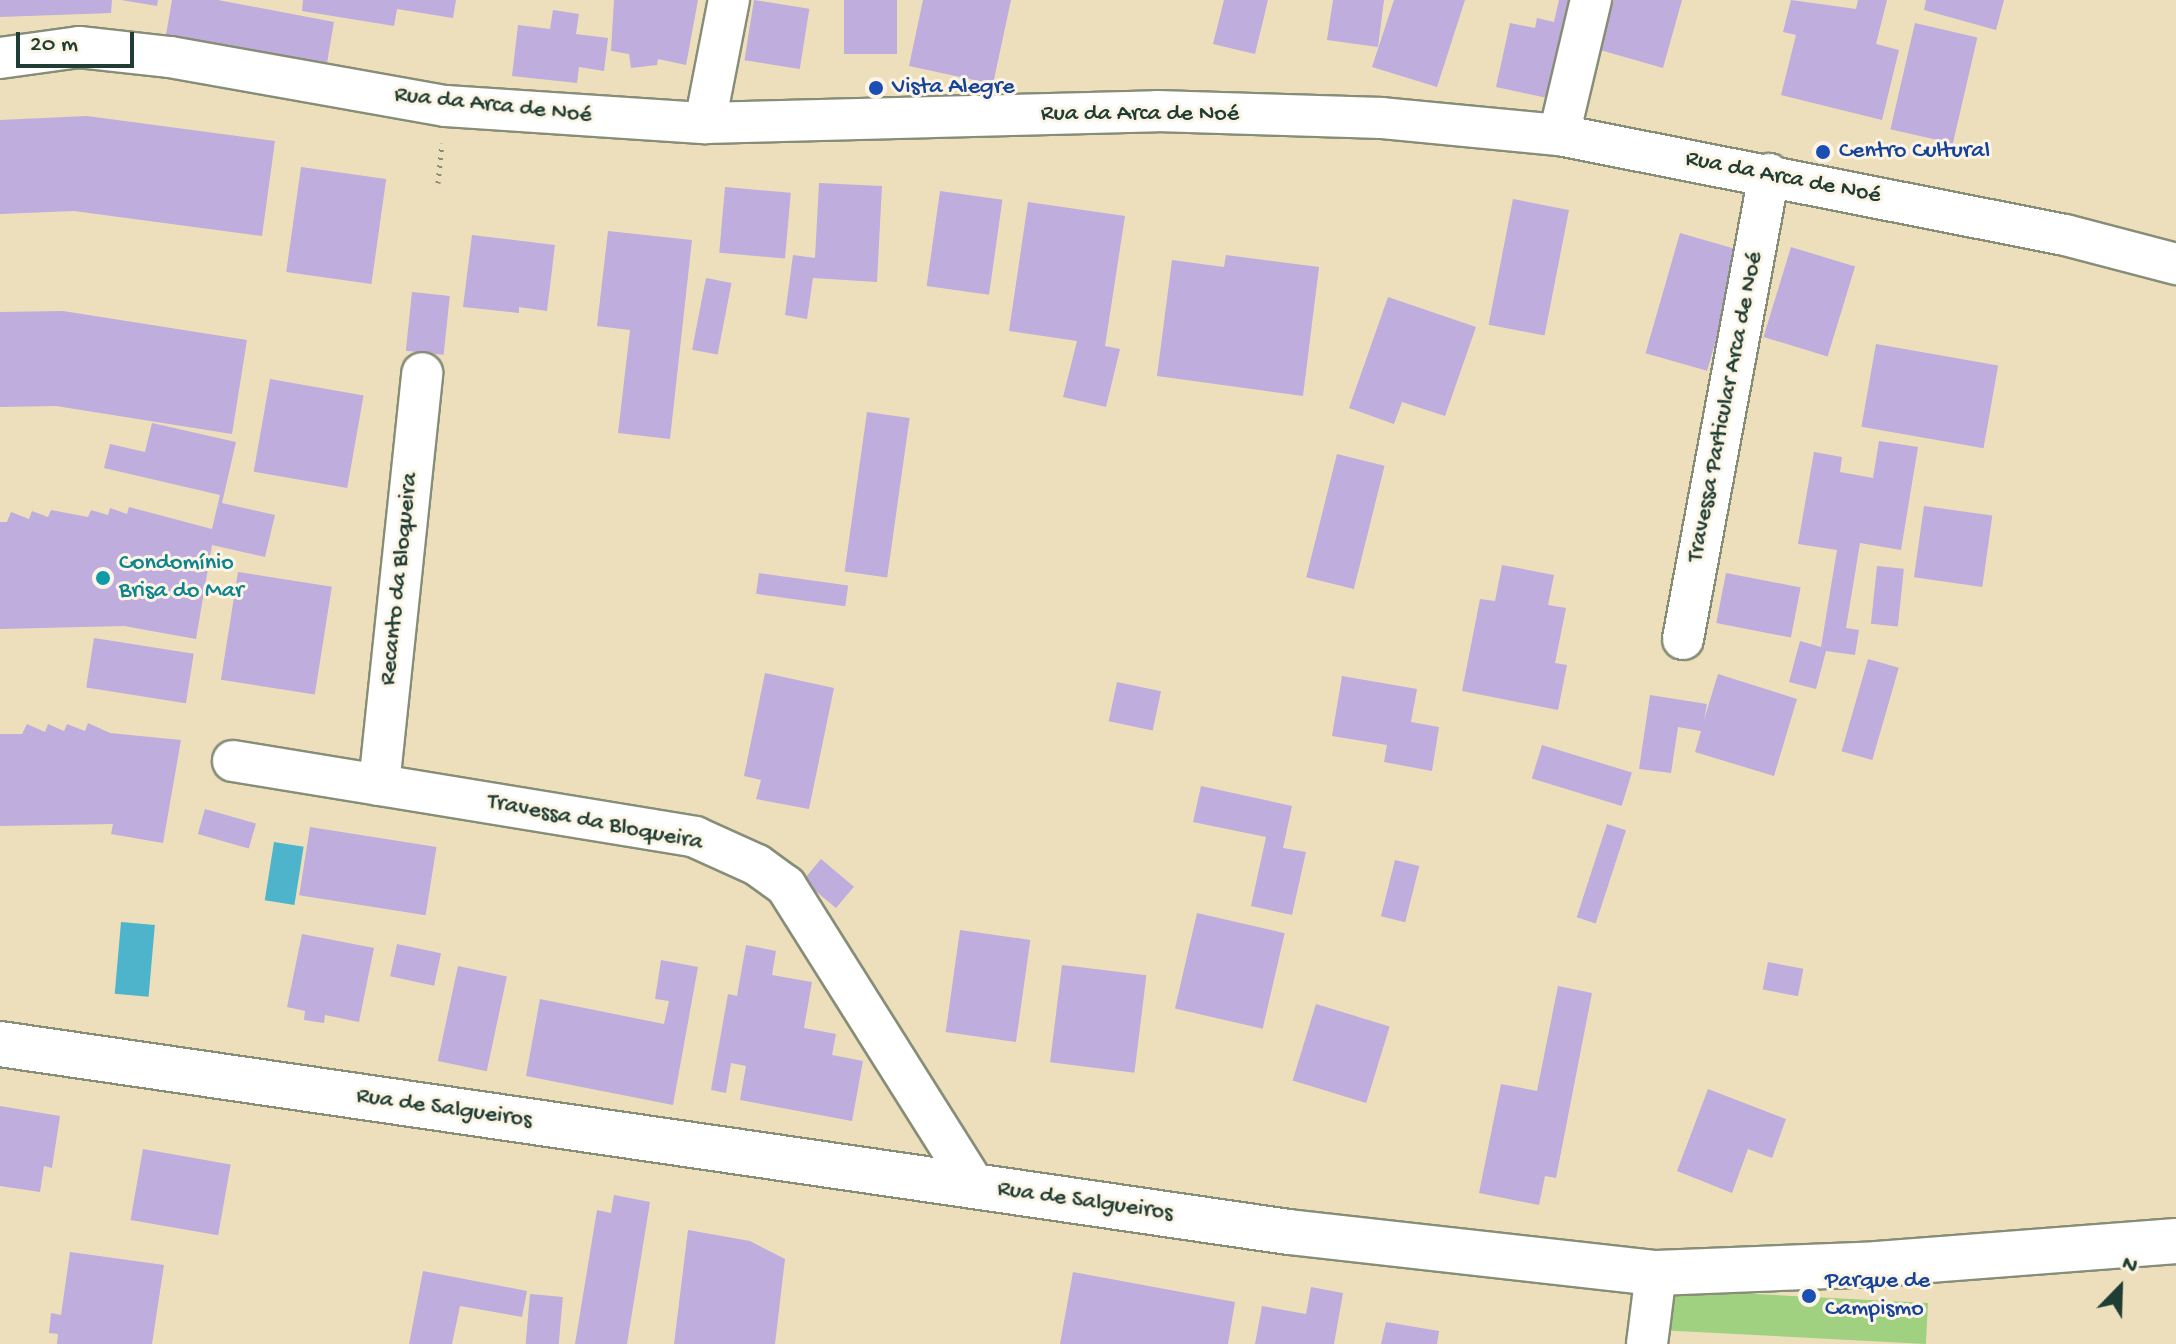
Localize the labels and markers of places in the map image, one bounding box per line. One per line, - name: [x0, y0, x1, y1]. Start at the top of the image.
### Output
- place label: Vista Alegre: [892, 74, 1015, 102]
- marker: Vista Alegre: [867, 79, 885, 97]
- place label: Centro Cultural: [1839, 138, 1990, 166]
- marker: Centro Cultural: [1814, 143, 1832, 161]
- place label: Condomínio Brisa do Mar: [119, 550, 243, 606]
- marker: Condomínio Brisa do Mar: [94, 569, 112, 587]
- place label: Parque de Campismo: [1825, 1268, 1930, 1324]
- marker: Parque de Campismo: [1800, 1287, 1818, 1305]

